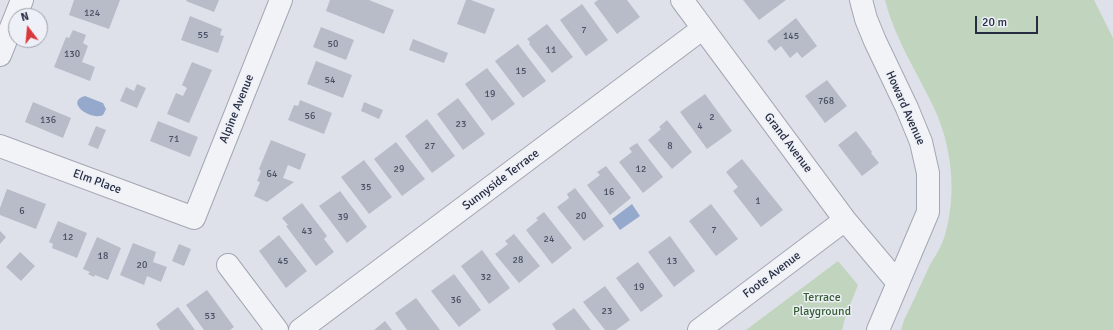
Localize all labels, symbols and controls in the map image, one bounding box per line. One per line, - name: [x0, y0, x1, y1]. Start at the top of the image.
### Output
- house number: 124: [84, 7, 100, 19]
- north arrow: [8, 8, 48, 48]
- scale bar: [977, 8, 1040, 34]
- text: N: [19, 10, 30, 24]
- text: 20 m: [982, 15, 1007, 30]
- house number: 7: [581, 24, 587, 36]
- house number: 55: [198, 29, 208, 41]
- house number: 145: [783, 30, 799, 42]
- house number: 50: [328, 38, 338, 50]
- house number: 11: [546, 44, 556, 56]
- house number: 130: [64, 48, 80, 60]
- house number: 15: [516, 65, 526, 77]
- street label: Howard Avenue: [882, 69, 928, 147]
- street label: Alpine Avenue: [217, 72, 257, 146]
- house number: 54: [325, 74, 335, 86]
- house number: 19: [485, 88, 495, 100]
- house number: 768: [818, 95, 834, 107]
- house number: 56: [305, 110, 315, 122]
- street label: Grand Avenue: [761, 110, 815, 176]
- house number: 2: [709, 111, 715, 123]
- house number: 136: [40, 114, 56, 126]
- house number: 23: [456, 118, 466, 130]
- house number: 4: [697, 120, 703, 132]
- house number: 71: [169, 133, 179, 145]
- house number: 27: [425, 140, 435, 152]
- house number: 8: [667, 140, 673, 152]
- street label: Sunnyside Terrace: [460, 146, 542, 214]
- house number: 29: [394, 163, 404, 175]
- house number: 12: [636, 163, 646, 175]
- street label: Elm Place: [71, 167, 123, 197]
- house number: 64: [267, 168, 277, 180]
- house number: 35: [361, 181, 371, 193]
- house number: 16: [604, 186, 614, 198]
- house number: 1: [755, 195, 761, 207]
- house number: 6: [19, 205, 25, 217]
- house number: 20: [576, 210, 586, 222]
- house number: 39: [338, 211, 348, 223]
- house number: 7: [711, 224, 717, 236]
- house number: 43: [302, 225, 312, 237]
- house number: 12: [63, 231, 73, 243]
- house number: 24: [544, 233, 554, 245]
- street label: Foote Avenue: [740, 249, 804, 301]
- house number: 18: [98, 250, 108, 262]
- house number: 28: [513, 254, 523, 266]
- house number: 45: [278, 255, 288, 267]
- house number: 13: [667, 255, 677, 267]
- house number: 20: [137, 259, 147, 271]
- house number: 32: [481, 271, 491, 283]
- house number: 19: [634, 281, 644, 293]
- park label: Terrace Playground: [793, 291, 851, 319]
- house number: 36: [451, 294, 461, 306]
- house number: 23: [602, 305, 612, 317]
- house number: 53: [205, 310, 215, 322]

